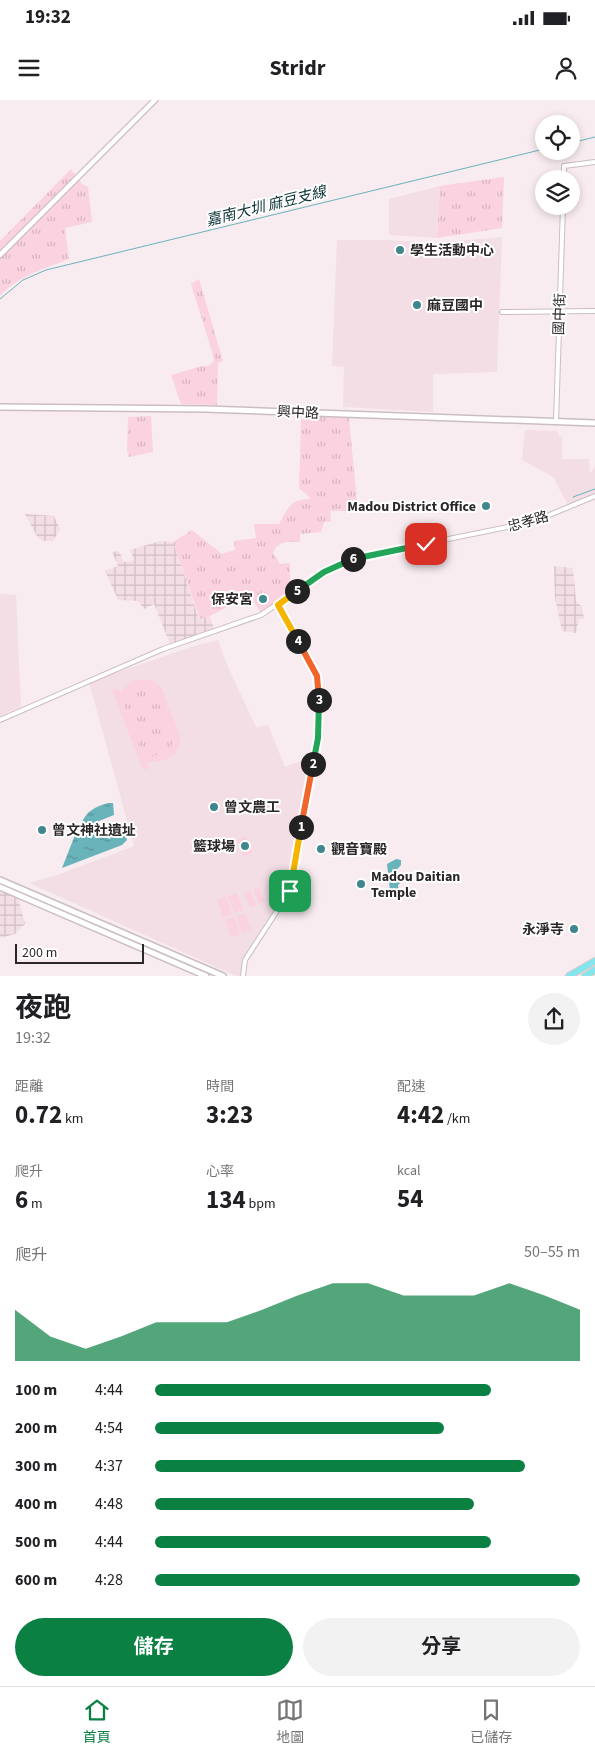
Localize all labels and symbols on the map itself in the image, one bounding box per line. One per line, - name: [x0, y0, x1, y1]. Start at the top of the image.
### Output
- water label: 嘉南大圳 麻豆支線: [204, 181, 330, 232]
- place label: 學生活動中心: [410, 241, 494, 261]
- marker: 學生活動中心: [394, 244, 406, 256]
- street label: 國中街: [549, 293, 571, 335]
- place label: 麻豆國中: [427, 296, 483, 316]
- marker: 麻豆國中: [411, 299, 423, 311]
- street label: 興中路: [276, 402, 319, 424]
- place label: Madou District Office: [347, 497, 476, 517]
- marker: Madou District Office: [480, 500, 492, 512]
- street label: 忠孝路: [505, 507, 551, 537]
- pin: [405, 523, 447, 565]
- pin: 6: [340, 546, 366, 572]
- pin: 5: [284, 578, 310, 604]
- place label: 保安宮: [211, 590, 253, 610]
- marker: 保安宮: [257, 593, 269, 605]
- pin: 4: [286, 628, 310, 654]
- pin: 3: [306, 688, 332, 712]
- pin: 2: [300, 752, 326, 776]
- place label: 曾文農工: [224, 798, 280, 818]
- marker: 曾文農工: [208, 801, 220, 813]
- pin: 1: [288, 814, 314, 840]
- place label: 曾文神社遺址: [52, 821, 136, 841]
- marker: 曾文神社遺址: [36, 824, 48, 836]
- place label: 籃球場: [193, 837, 235, 857]
- marker: 籃球場: [239, 840, 251, 852]
- place label: 觀音寶殿: [331, 840, 387, 860]
- marker: 觀音寶殿: [315, 843, 327, 855]
- place label: Madou Daitian Temple: [371, 867, 460, 903]
- pin: [269, 870, 311, 912]
- marker: Madou Daitian Temple: [355, 878, 367, 890]
- place label: 永淨寺: [522, 920, 564, 940]
- marker: 永淨寺: [568, 923, 580, 935]
- scale bar: [15, 941, 144, 964]

